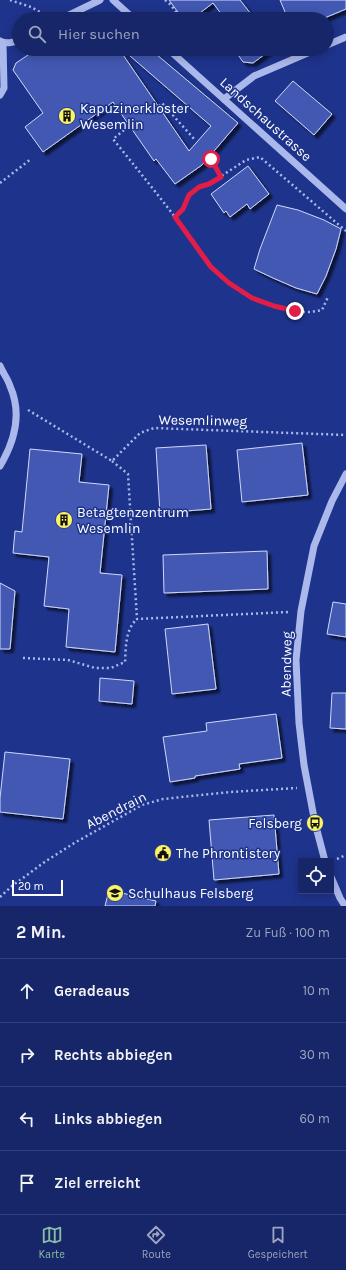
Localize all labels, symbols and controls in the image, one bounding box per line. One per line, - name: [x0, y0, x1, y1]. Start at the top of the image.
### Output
- search box: [12, 12, 334, 56]
- icon: search: [26, 23, 48, 45]
- text: Hier suchen: [58, 25, 140, 43]
- street label: Landschaustrasse: [216, 74, 315, 165]
- place label: Kapuzinerkloster Wesemlin: [80, 100, 190, 133]
- building icon: Kapuzinerkloster Wesemlin: [57, 106, 77, 126]
- route start: [202, 150, 220, 168]
- route end: [286, 302, 304, 320]
- street label: Wesemlinweg: [159, 411, 248, 430]
- place label: Betagtenzentrum Wesemlin: [77, 504, 189, 537]
- building icon: Betagtenzentrum Wesemlin: [54, 510, 74, 530]
- street label: Abendweg: [277, 631, 296, 697]
- street label: Abendrain: [83, 788, 149, 833]
- bus stop icon: Felsberg: [305, 813, 325, 833]
- place label: Felsberg: [248, 815, 302, 832]
- public building icon: The Phrontistery: [153, 843, 173, 863]
- place label: The Phrontistery: [176, 845, 281, 862]
- map controls: [298, 858, 334, 894]
- button: locate: [298, 858, 334, 894]
- scale bar: [12, 878, 63, 897]
- text: 20 m: [18, 880, 44, 893]
- school or university icon: Schulhaus Felsberg: [105, 883, 125, 903]
- place label: Schulhaus Felsberg: [128, 885, 254, 902]
- text: 2 Min.: [16, 922, 65, 942]
- text: Zu Fuß · 100 m: [246, 925, 330, 940]
- icon: ahead: [16, 980, 38, 1002]
- text: Geradeaus: [54, 982, 130, 1000]
- text: 10 m: [303, 983, 330, 998]
- icon: right: [16, 1044, 38, 1066]
- text: Rechts abbiegen: [54, 1046, 173, 1064]
- text: 30 m: [299, 1047, 330, 1062]
- icon: left: [16, 1108, 38, 1130]
- text: Links abbiegen: [54, 1110, 162, 1128]
- text: 60 m: [300, 1111, 330, 1126]
- icon: arrive: [16, 1172, 38, 1194]
- text: Ziel erreicht: [54, 1174, 140, 1192]
- tab: Karte: [38, 1224, 65, 1261]
- tab: Route: [142, 1224, 171, 1261]
- tab: Gespeichert: [248, 1224, 308, 1261]

